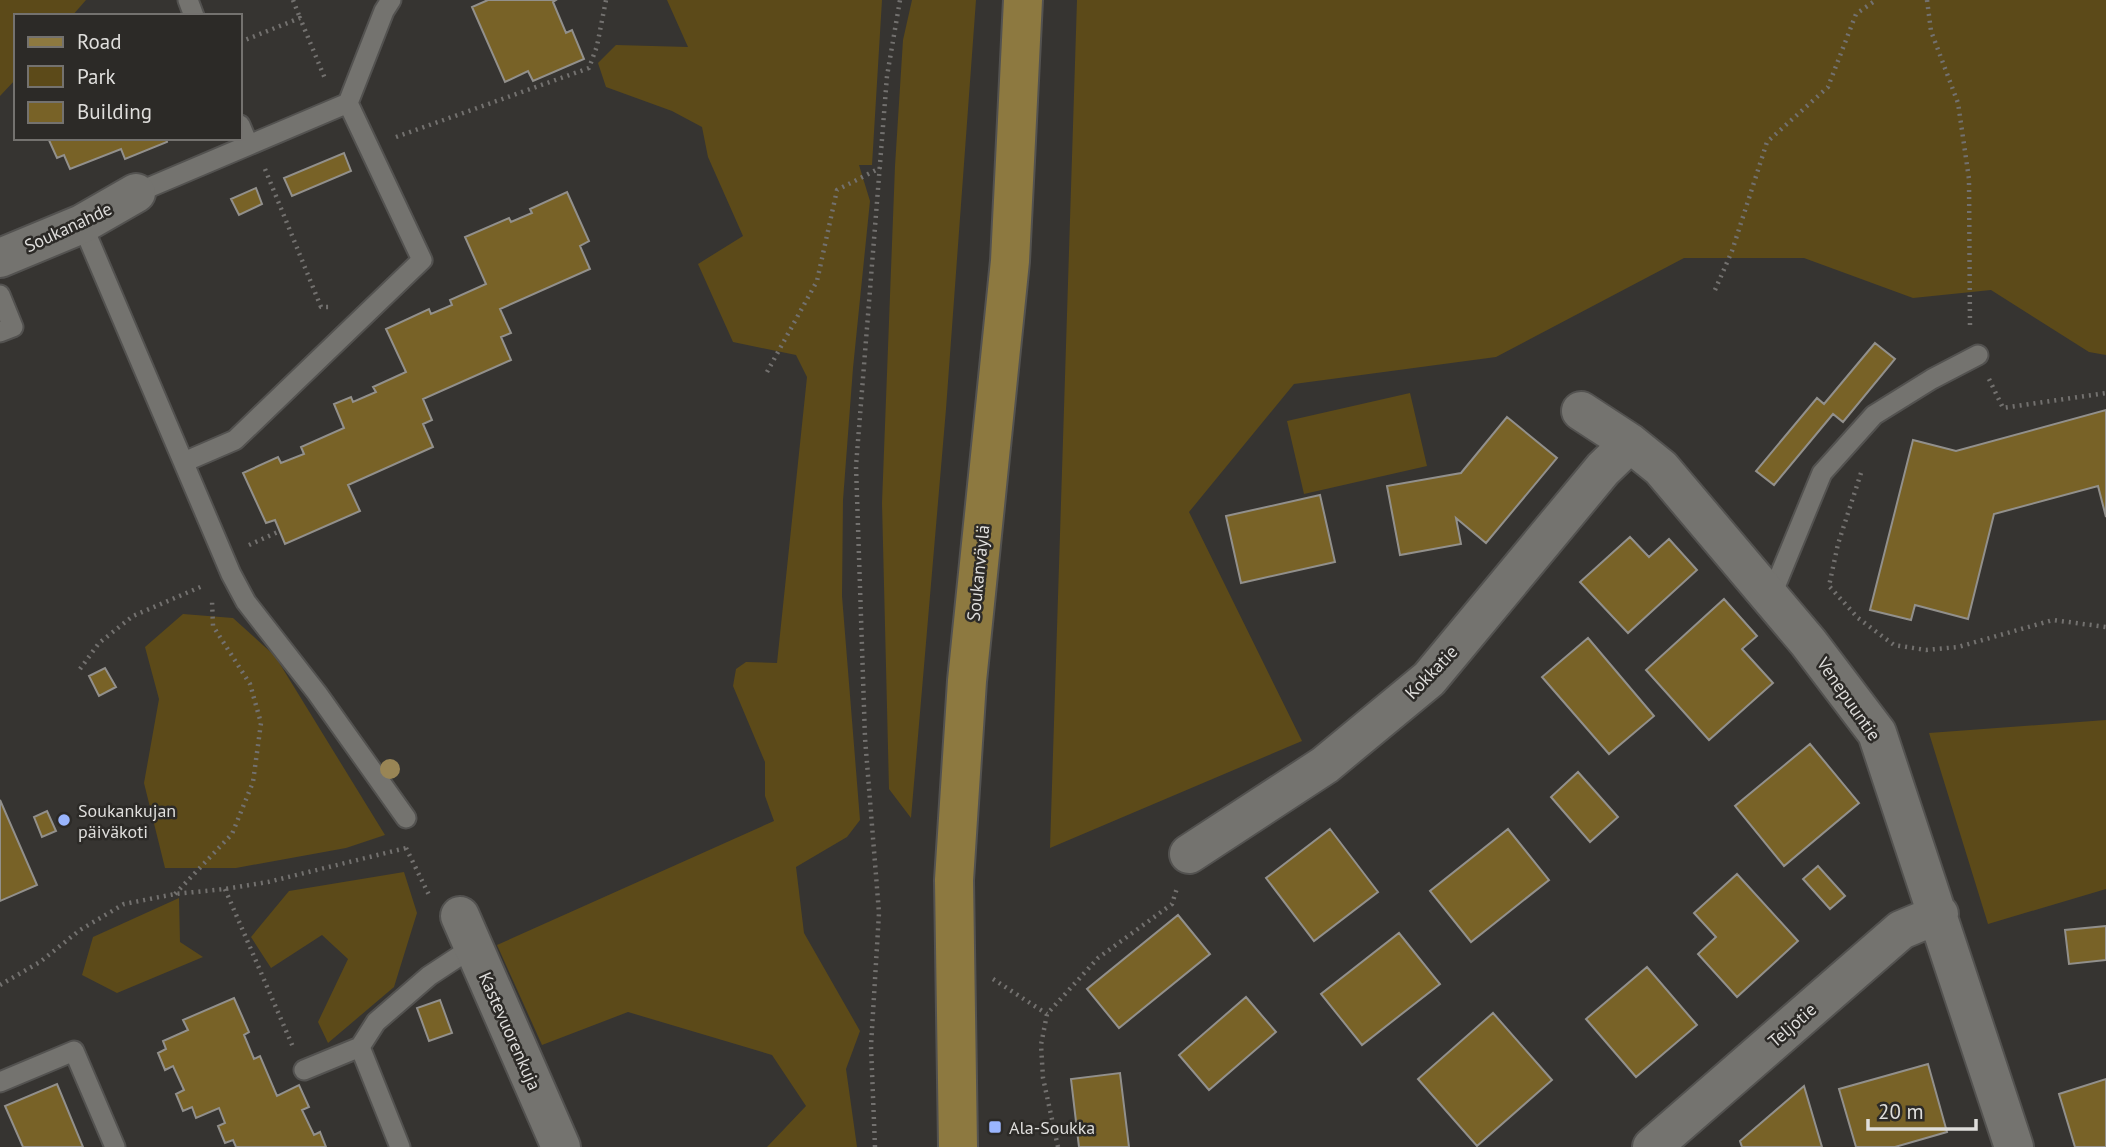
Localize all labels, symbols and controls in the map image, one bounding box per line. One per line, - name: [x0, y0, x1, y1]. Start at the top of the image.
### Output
- legend: [14, 14, 242, 140]
- text: Road: [77, 28, 121, 55]
- text: Park: [77, 63, 116, 90]
- text: Building: [77, 98, 152, 125]
- street label: Soukanahde: [21, 197, 115, 257]
- street label: Soukanväylä: [962, 524, 994, 622]
- street label: Kokkatie: [1400, 640, 1462, 704]
- street label: Venepuuntie: [1811, 652, 1886, 745]
- place label: Soukankujan päiväkoti: [78, 799, 176, 843]
- marker: Soukankujan päiväkoti: [56, 812, 72, 828]
- street label: Kastevuorenkuja: [474, 968, 546, 1094]
- street label: Teljotie: [1763, 998, 1821, 1052]
- scale bar: [1868, 1088, 1976, 1132]
- text: 20 m: [1878, 1098, 1924, 1125]
- place label: Ala-Soukka: [1009, 1116, 1095, 1139]
- marker: Ala-Soukka: [987, 1119, 1003, 1135]

